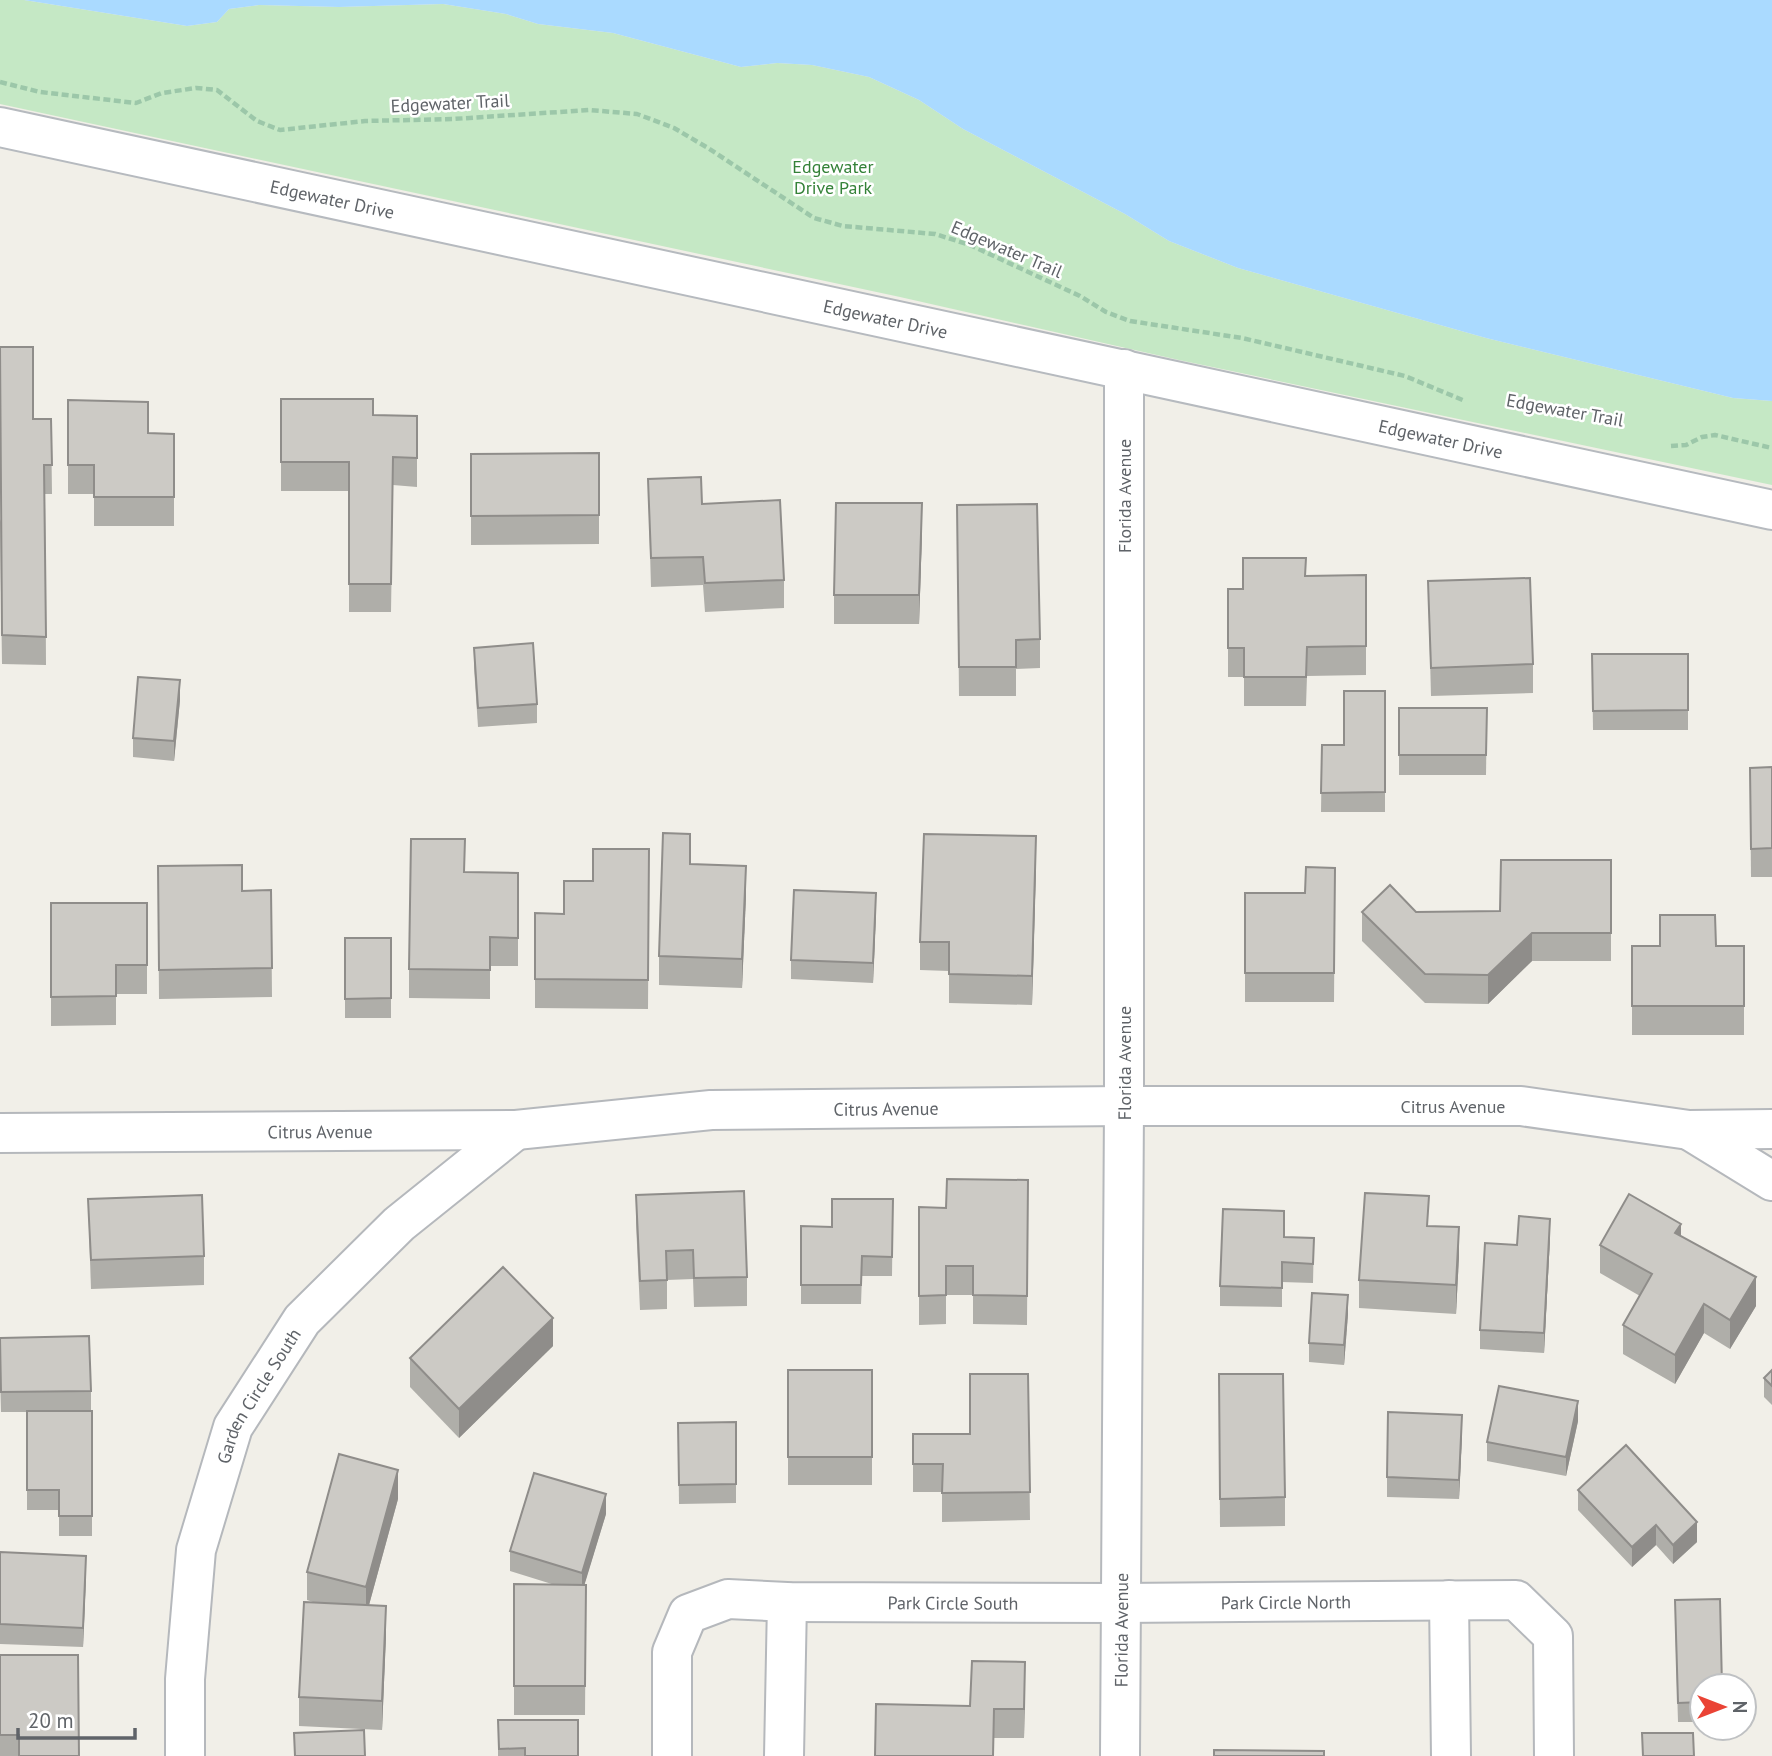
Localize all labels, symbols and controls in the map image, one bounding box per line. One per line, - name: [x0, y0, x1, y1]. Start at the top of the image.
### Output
- street label: Edgewater Trail: [390, 88, 511, 118]
- park label: Edgewater Drive Park: [792, 155, 874, 199]
- street label: Edgewater Drive: [268, 174, 397, 223]
- street label: Edgewater Trail: [948, 215, 1067, 283]
- street label: Edgewater Drive: [821, 294, 950, 343]
- street label: Edgewater Trail: [1505, 388, 1626, 432]
- street label: Edgewater Drive: [1376, 414, 1505, 463]
- street label: Florida Avenue: [1113, 439, 1136, 553]
- street label: Florida Avenue: [1112, 1006, 1136, 1120]
- street label: Citrus Avenue: [1400, 1095, 1506, 1118]
- street label: Citrus Avenue: [833, 1096, 939, 1120]
- street label: Citrus Avenue: [267, 1119, 373, 1143]
- street label: Garden Circle South: [211, 1324, 305, 1466]
- street label: Florida Avenue: [1109, 1573, 1133, 1687]
- street label: Park Circle North: [1221, 1590, 1351, 1614]
- street label: Park Circle South: [887, 1591, 1018, 1614]
- north arrow: [1688, 1672, 1758, 1742]
- scale bar: [18, 1696, 135, 1740]
- text: N: [1728, 1701, 1752, 1713]
- text: 20 m: [28, 1707, 74, 1734]

